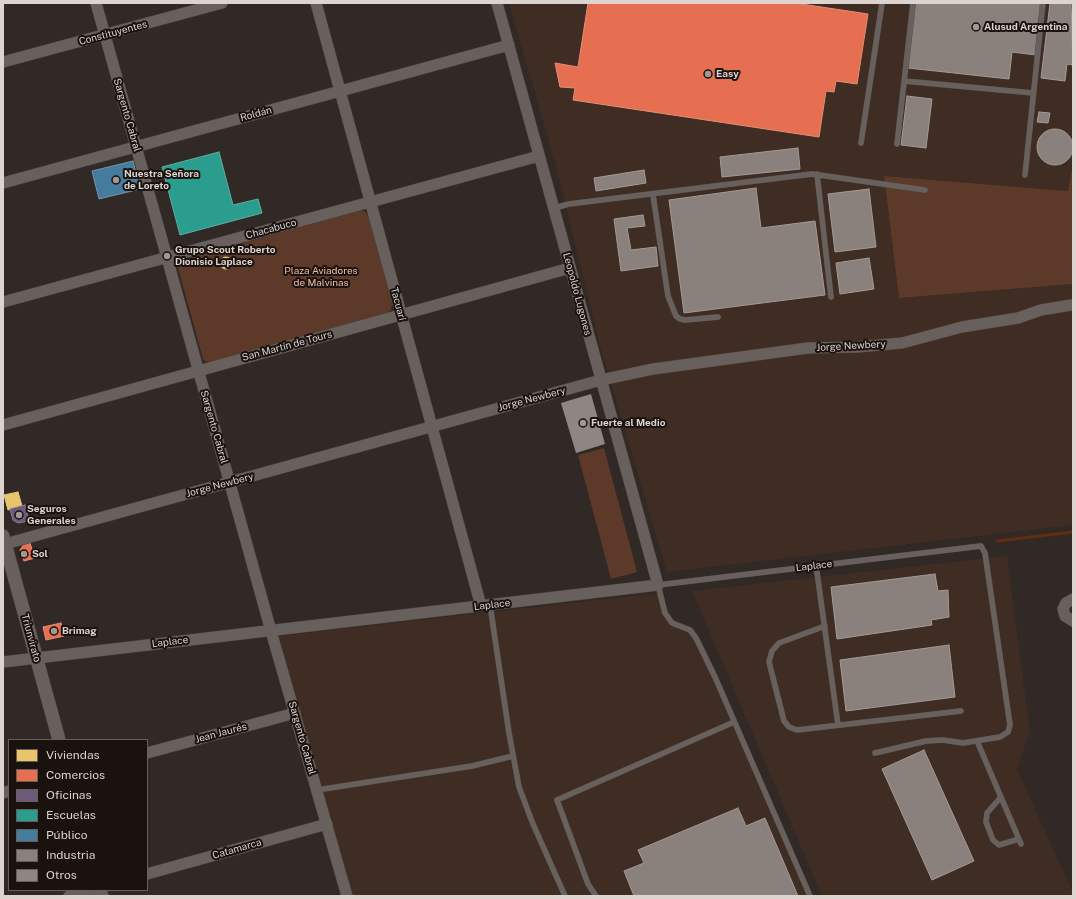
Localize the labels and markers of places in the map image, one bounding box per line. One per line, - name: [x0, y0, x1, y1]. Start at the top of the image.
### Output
- place label: Alusud Argentina: [984, 21, 1067, 33]
- marker: Alusud Argentina: [971, 22, 981, 32]
- place label: Easy: [716, 68, 739, 80]
- marker: Easy: [703, 69, 713, 79]
- place label: Nuestra Señora de Loreto: [124, 168, 199, 192]
- marker: Nuestra Señora de Loreto: [111, 175, 121, 185]
- place label: Grupo Scout Roberto Dionisio Laplace: [175, 244, 275, 268]
- marker: Grupo Scout Roberto Dionisio Laplace: [162, 251, 172, 261]
- place label: Fuerte al Medio: [591, 417, 665, 429]
- marker: Fuerte al Medio: [578, 418, 588, 428]
- place label: Seguros Generales: [27, 503, 76, 526]
- marker: Seguros Generales: [14, 510, 24, 520]
- place label: Sol: [32, 548, 48, 560]
- marker: Sol: [19, 549, 29, 559]
- place label: Brimag: [62, 625, 97, 637]
- marker: Brimag: [49, 626, 59, 636]

